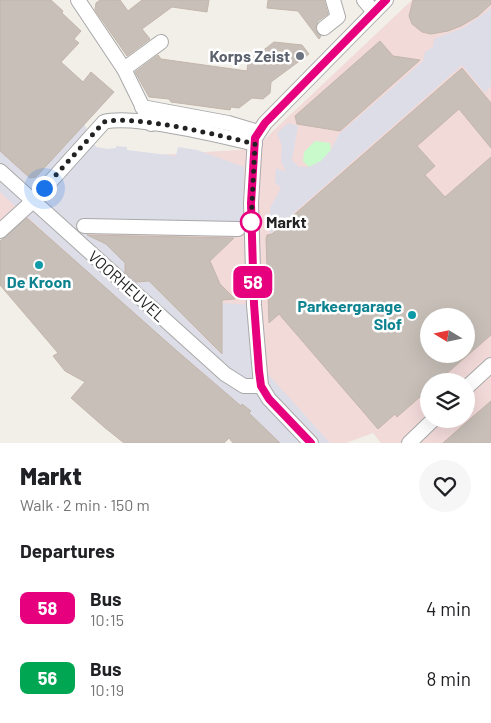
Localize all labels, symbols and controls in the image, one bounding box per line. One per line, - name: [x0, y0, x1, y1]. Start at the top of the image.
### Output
- place label: Korps Zeist: [209, 46, 290, 65]
- marker: Korps Zeist: [294, 50, 306, 62]
- your location: [32, 176, 57, 201]
- marker: Markt: [240, 211, 262, 233]
- place label: Markt: [266, 212, 307, 231]
- street label: VOORHEUVEL: [85, 246, 170, 325]
- marker: De Kroon: [33, 259, 45, 271]
- line badge: 58: [230, 266, 276, 298]
- text: 58: [243, 271, 263, 293]
- place label: De Kroon: [7, 272, 71, 291]
- place label: Parkeergarage Slof: [298, 296, 402, 333]
- north arrow: [420, 308, 475, 362]
- map controls: [420, 308, 475, 428]
- marker: Parkeergarage Slof: [406, 309, 418, 321]
- button: layers: [420, 373, 475, 428]
- button: heart: [419, 460, 471, 512]
- text: Markt: [20, 461, 82, 490]
- text: Walk · 2 min · 150 m: [20, 495, 150, 514]
- text: Departures: [20, 539, 115, 562]
- text: Bus: [90, 587, 122, 610]
- text: 58: [38, 597, 57, 619]
- text: 4 min: [426, 597, 471, 620]
- text: 10:15: [90, 610, 124, 629]
- text: Bus: [90, 657, 122, 680]
- text: 56: [38, 667, 57, 689]
- text: 8 min: [427, 667, 471, 690]
- text: 10:19: [90, 680, 124, 699]

